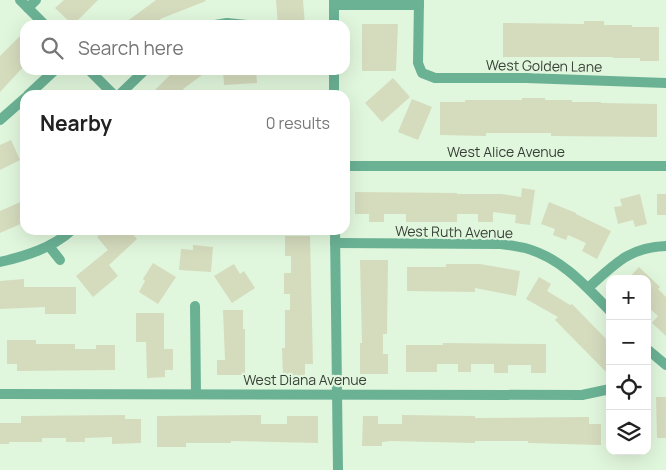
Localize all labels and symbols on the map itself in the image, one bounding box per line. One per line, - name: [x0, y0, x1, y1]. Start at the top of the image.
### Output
- street label: West Golden Lane: [486, 55, 602, 76]
- street label: West Alice Avenue: [447, 142, 565, 161]
- street label: West Ruth Avenue: [395, 221, 513, 242]
- street label: West Diana Avenue: [243, 370, 367, 389]

